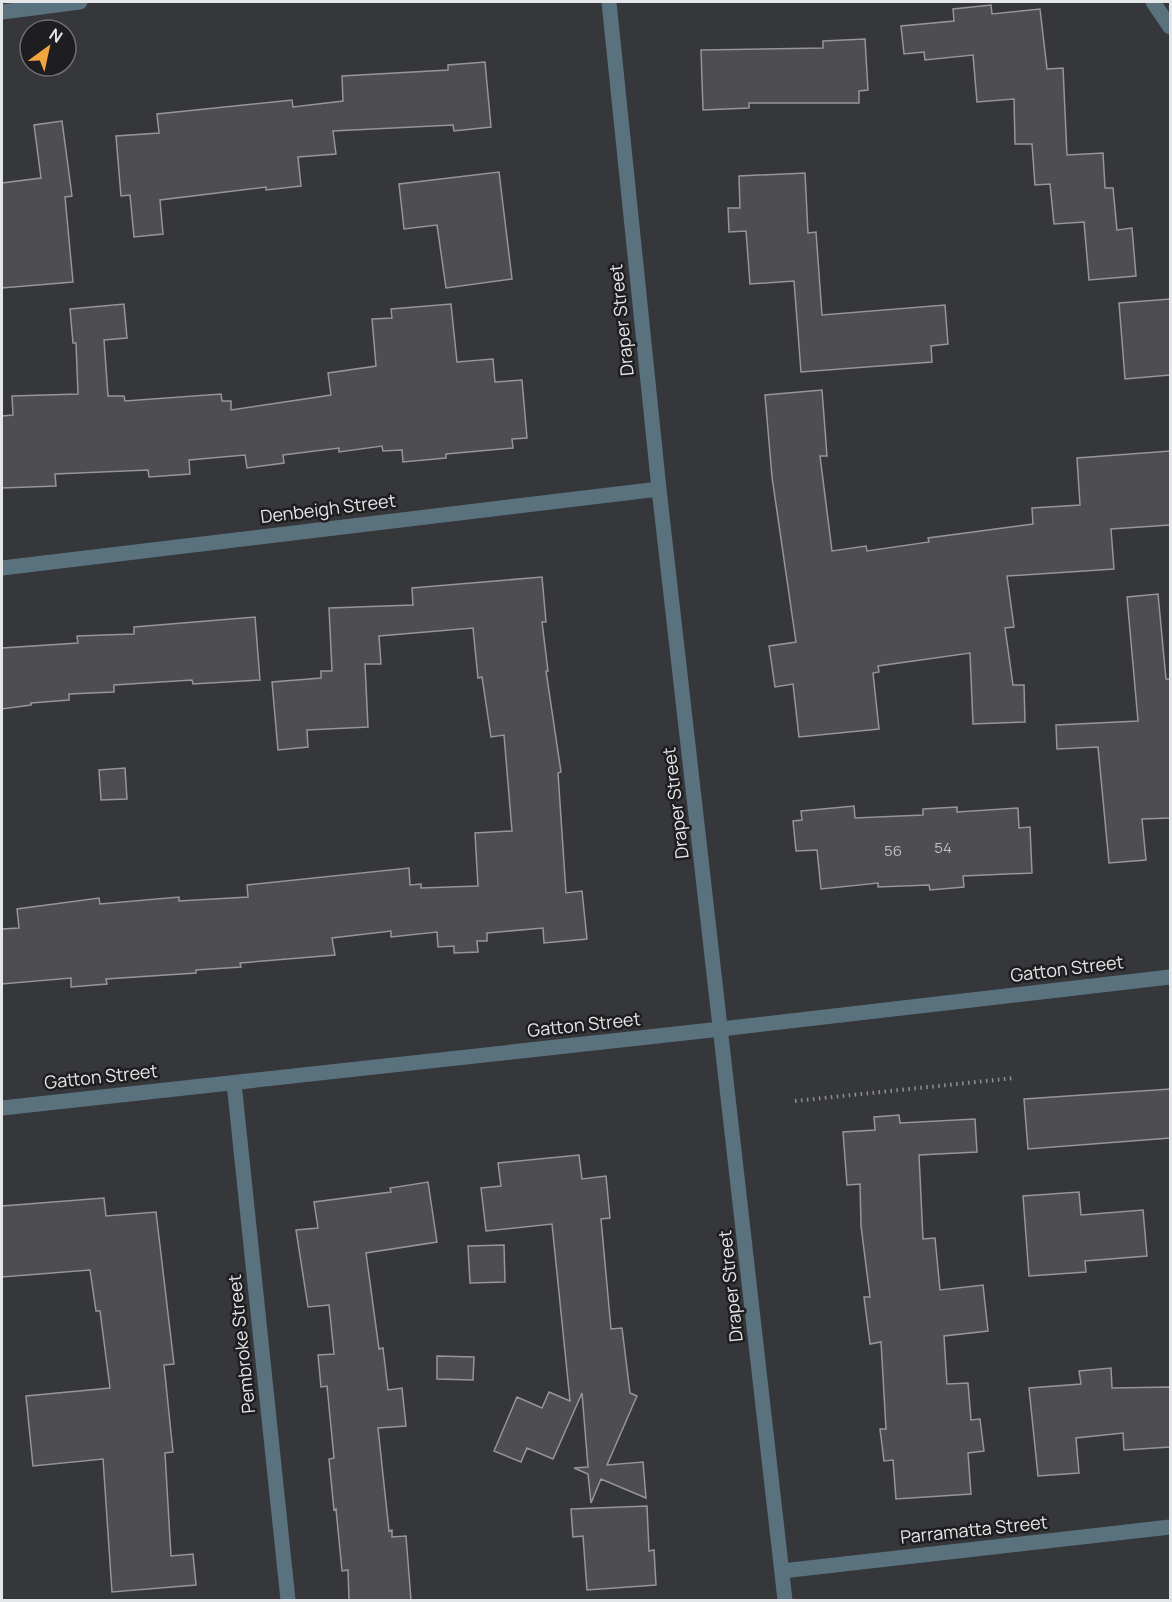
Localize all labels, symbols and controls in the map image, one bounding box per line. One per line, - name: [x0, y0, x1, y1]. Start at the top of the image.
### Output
- north arrow: [18, 18, 78, 78]
- text: N: [45, 23, 67, 48]
- street label: Draper Street: [603, 263, 639, 377]
- street label: Denbeigh Street: [259, 488, 397, 528]
- street label: Draper Street: [656, 746, 694, 860]
- house number: 54: [934, 837, 952, 858]
- house number: 56: [884, 840, 902, 861]
- street label: Gatton Street: [1009, 949, 1125, 987]
- street label: Gatton Street: [526, 1006, 642, 1042]
- street label: Gatton Street: [43, 1058, 159, 1094]
- street label: Draper Street: [712, 1229, 748, 1343]
- street label: Pembroke Street: [222, 1273, 260, 1415]
- street label: Parramatta Street: [899, 1509, 1049, 1549]

